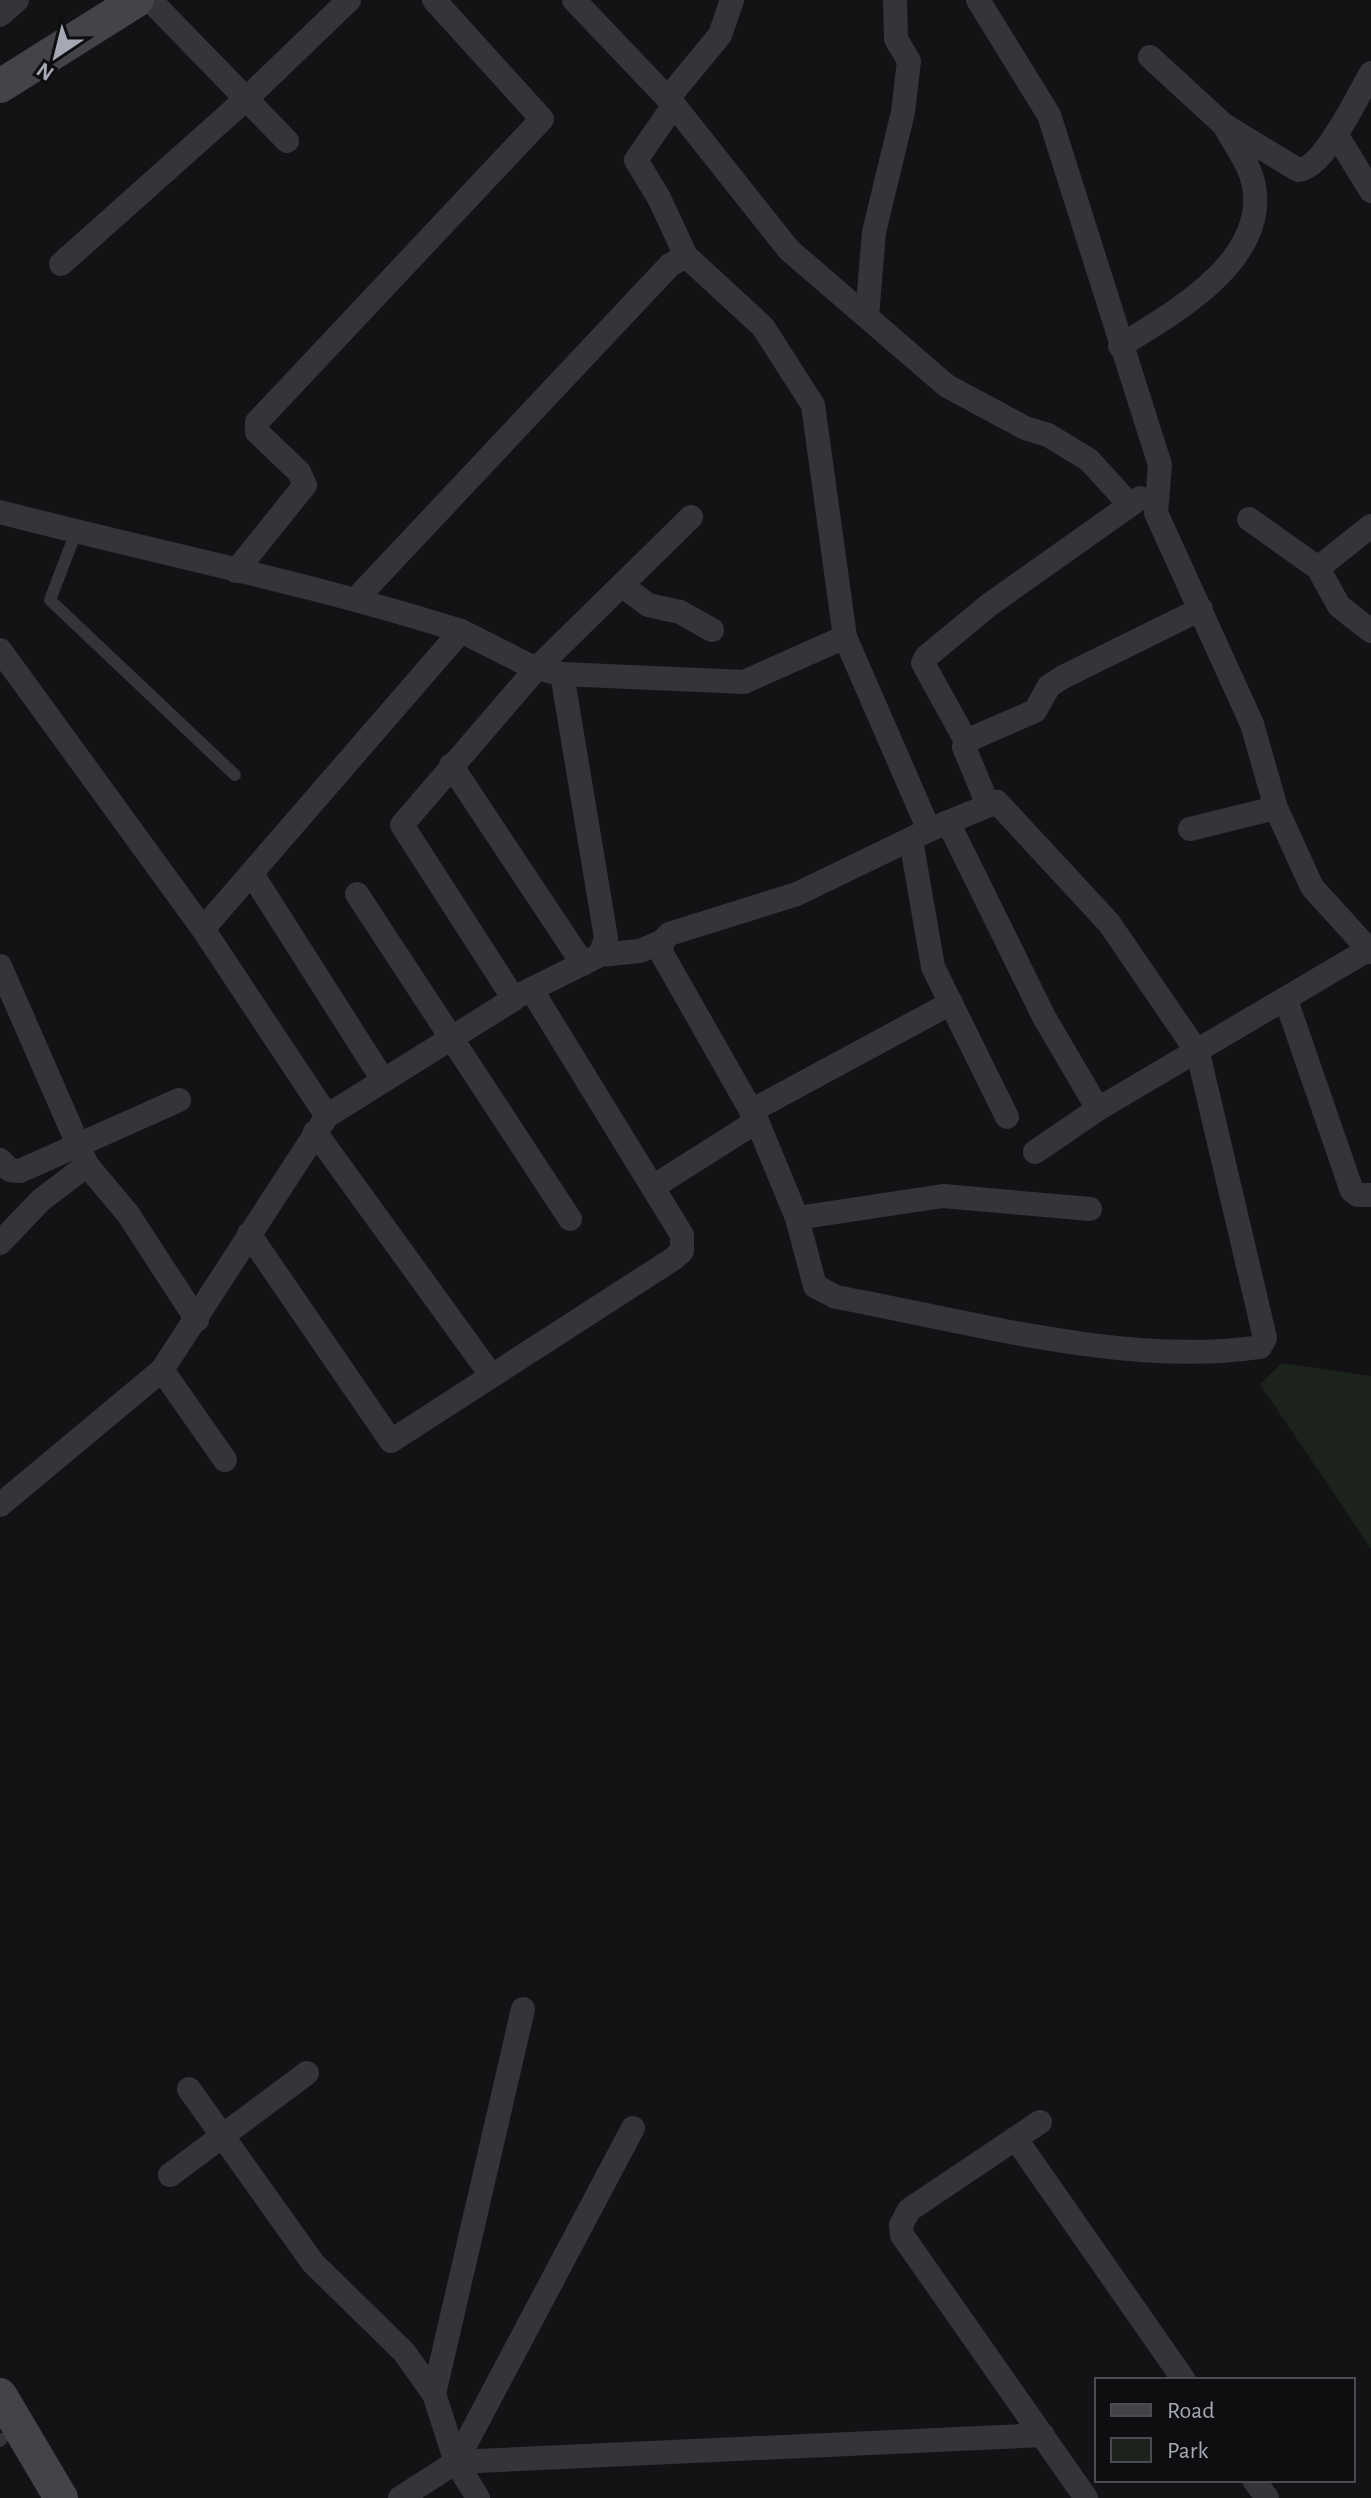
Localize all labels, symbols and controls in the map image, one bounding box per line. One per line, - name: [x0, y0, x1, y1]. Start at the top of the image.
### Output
- north arrow: [16, 16, 96, 96]
- text: N: [33, 58, 58, 85]
- legend: [1095, 2378, 1355, 2482]
- text: Road: [1167, 2399, 1215, 2423]
- text: Park: [1167, 2439, 1208, 2463]

